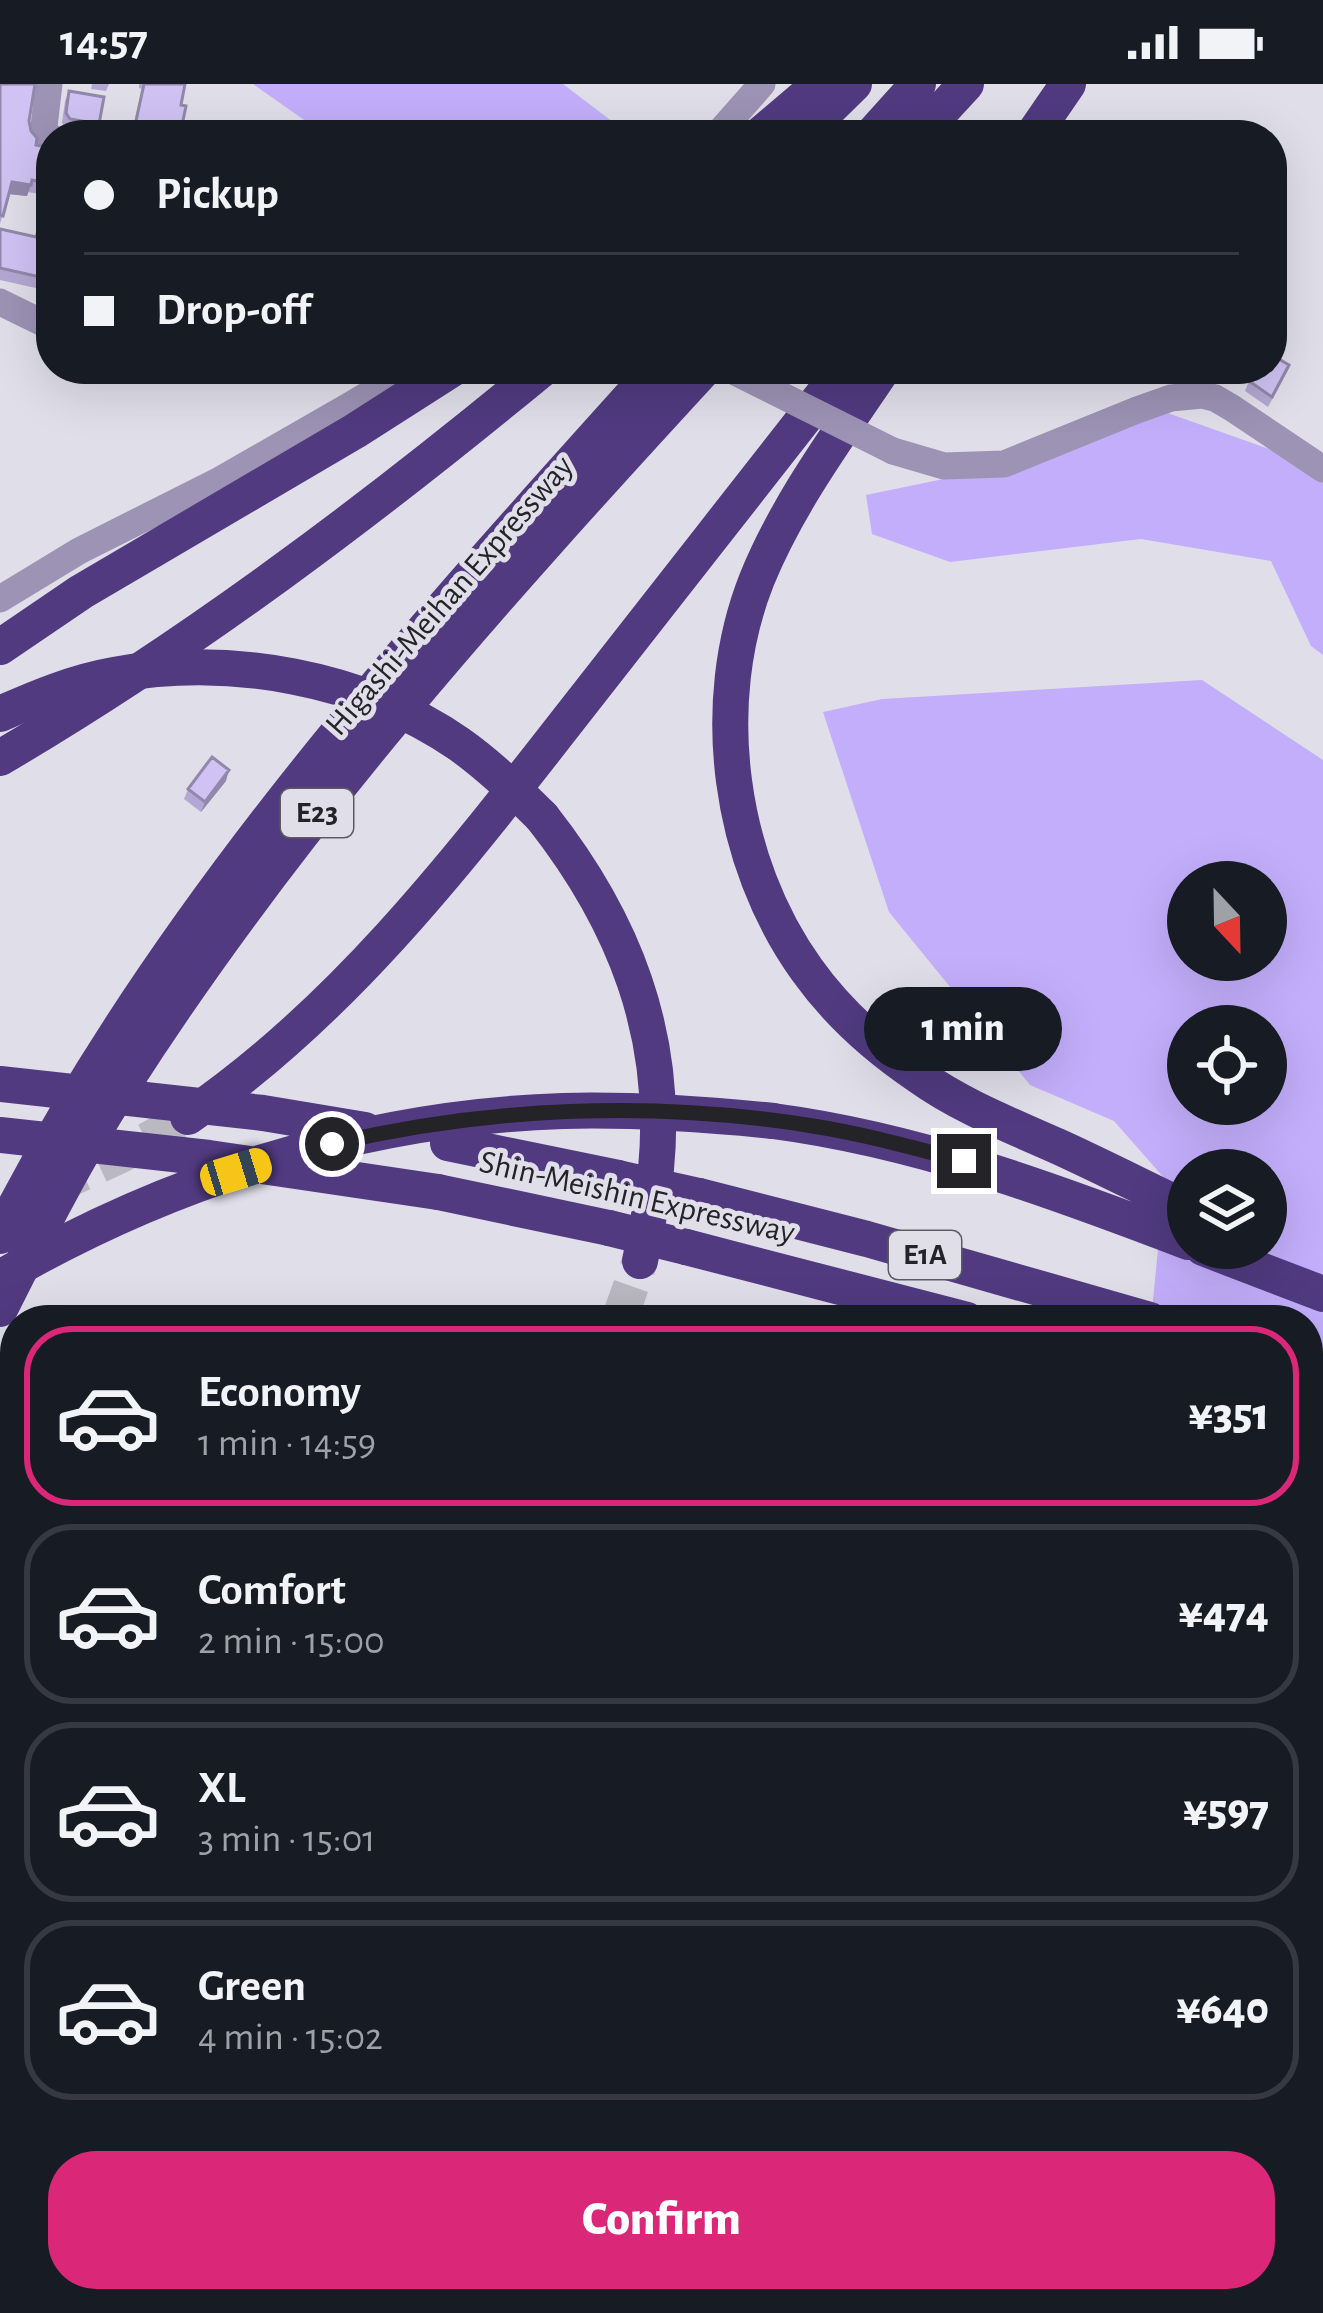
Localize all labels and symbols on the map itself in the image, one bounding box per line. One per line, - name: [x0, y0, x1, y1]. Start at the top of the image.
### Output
- street label: Higashi-Meihan Expressway: [320, 450, 580, 742]
- road number: E23: [281, 789, 353, 837]
- north arrow: [1167, 861, 1287, 981]
- callout: 1 min: [865, 987, 1063, 1071]
- route start: [305, 1117, 359, 1171]
- route end: [937, 1134, 991, 1188]
- car: [196, 1144, 276, 1200]
- street label: Shin-Meishin Expressway: [476, 1146, 798, 1250]
- road number: E1A: [889, 1231, 961, 1279]

